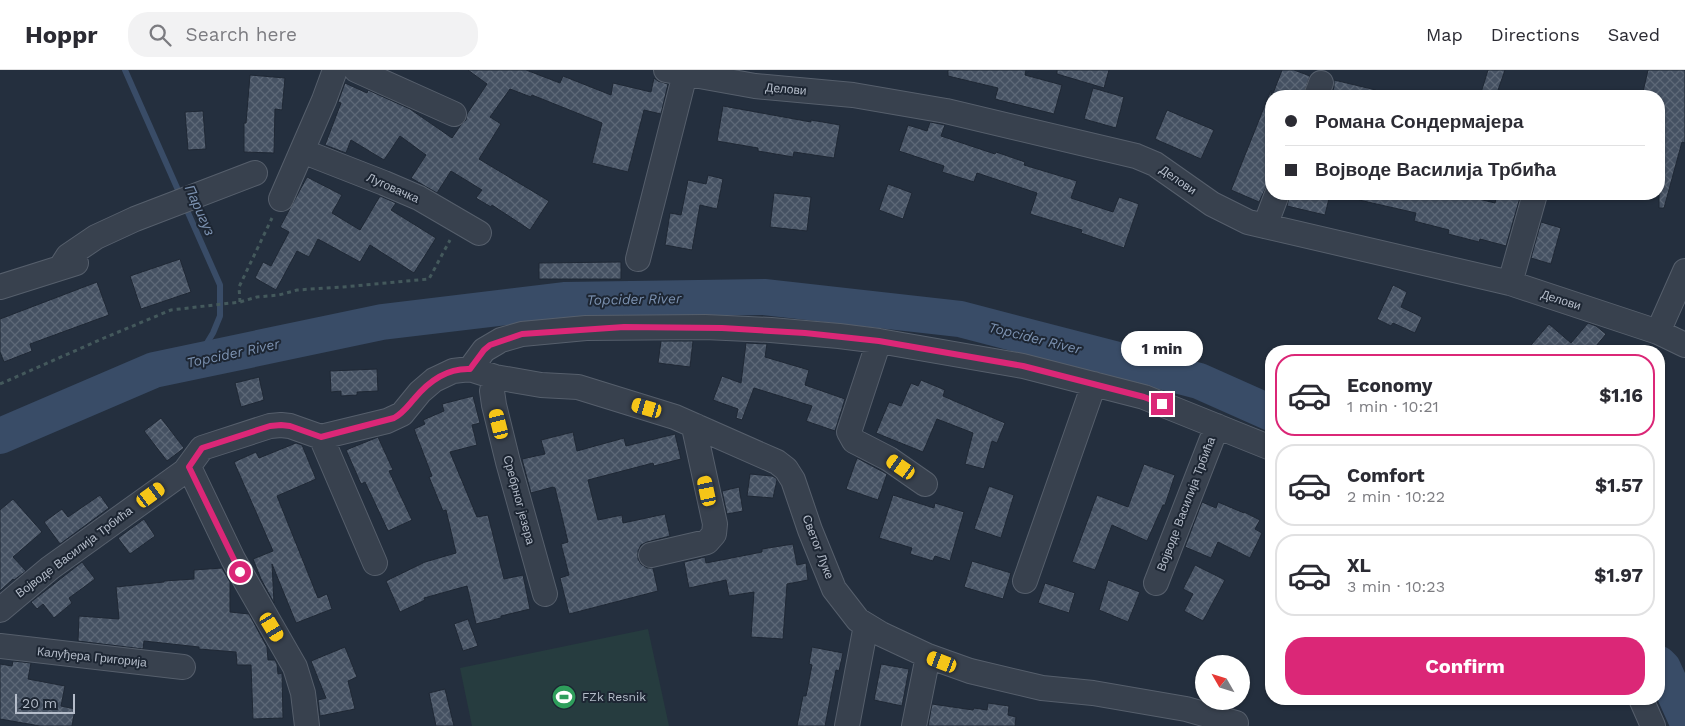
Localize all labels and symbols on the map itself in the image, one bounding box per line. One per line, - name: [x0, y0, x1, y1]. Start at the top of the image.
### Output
- street label: Делови: [765, 80, 807, 98]
- street label: Делови: [1157, 162, 1199, 198]
- street label: Луговачка: [365, 170, 422, 206]
- water label: Паригуз: [182, 182, 218, 238]
- street label: Делови: [1539, 287, 1583, 313]
- water label: Topcider River: [587, 290, 682, 308]
- water label: Topcider River: [987, 319, 1083, 357]
- callout: 1 min: [1121, 332, 1203, 366]
- water label: Topcider River: [185, 335, 282, 371]
- route end: [1151, 393, 1173, 415]
- car: [630, 397, 663, 419]
- car: [488, 408, 509, 440]
- street label: Војводе Василија Трбића: [1154, 435, 1218, 573]
- car: [884, 452, 917, 482]
- street label: Сребрног језера: [500, 454, 538, 546]
- car: [696, 475, 717, 507]
- car: [134, 480, 167, 510]
- street label: Војводе Василија Трбића: [13, 503, 135, 600]
- street label: Светог Луке: [799, 513, 837, 581]
- route start: [229, 561, 251, 583]
- car: [257, 610, 286, 644]
- street label: Калуђера Григорија: [36, 644, 148, 670]
- car: [925, 650, 958, 674]
- north arrow: [1195, 655, 1250, 710]
- sports icon: FZk Resnik: [551, 684, 577, 710]
- place label: FZk Resnik: [582, 690, 646, 704]
- scale bar: [15, 691, 75, 714]

